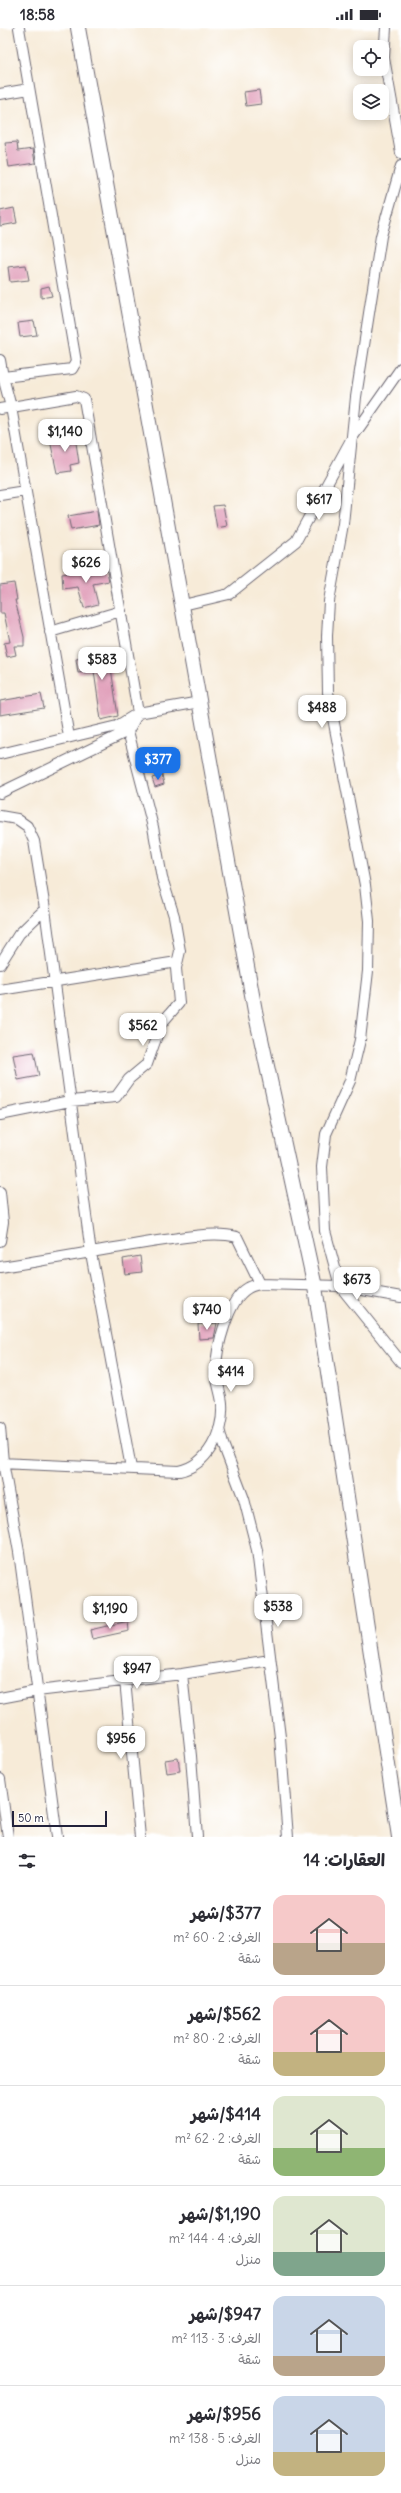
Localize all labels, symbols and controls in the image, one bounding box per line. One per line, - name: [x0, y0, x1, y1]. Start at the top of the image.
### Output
- text: 18:58: [20, 5, 55, 24]
- map controls: [353, 40, 389, 120]
- button: locate: [353, 40, 389, 76]
- button: layers: [353, 84, 389, 120]
- pin: $1,140: [32, 419, 98, 453]
- text: $1,140: [47, 423, 83, 440]
- pin: $617: [295, 487, 343, 521]
- text: $617: [306, 491, 332, 508]
- pin: $626: [62, 550, 110, 584]
- text: $626: [71, 554, 101, 571]
- pin: $583: [78, 647, 126, 681]
- text: $583: [87, 651, 117, 668]
- pin: $488: [298, 695, 346, 729]
- text: $488: [307, 699, 337, 716]
- pin: $377: [134, 747, 182, 781]
- text: $377: [144, 751, 172, 768]
- pin: $562: [119, 1013, 167, 1047]
- text: $562: [128, 1017, 158, 1034]
- pin: $673: [333, 1267, 381, 1301]
- text: $673: [343, 1271, 371, 1288]
- pin: $740: [183, 1297, 231, 1331]
- text: $740: [192, 1301, 222, 1318]
- pin: $414: [207, 1359, 255, 1393]
- text: $414: [217, 1363, 245, 1380]
- pin: $538: [254, 1594, 302, 1628]
- pin: $1,190: [77, 1596, 143, 1630]
- text: $538: [263, 1598, 293, 1615]
- text: $1,190: [92, 1600, 128, 1617]
- pin: $947: [113, 1656, 161, 1690]
- text: $947: [123, 1660, 151, 1677]
- pin: $956: [97, 1726, 145, 1760]
- text: $956: [106, 1730, 136, 1747]
- scale bar: [12, 1809, 107, 1828]
- text: 50 m: [18, 1811, 44, 1825]
- text: العقارات: 14: [304, 1849, 385, 1871]
- icon: filters: [16, 1850, 38, 1872]
- text: $377/شهر: [191, 1902, 261, 1924]
- icon: home: [305, 1911, 353, 1959]
- text: الغرف: 2 · 60 m²: [173, 1929, 261, 1946]
- text: شقة: [238, 1950, 261, 1967]
- text: $562/شهر: [188, 2003, 261, 2025]
- icon: home: [305, 2012, 353, 2060]
- text: الغرف: 2 · 80 m²: [173, 2030, 261, 2047]
- text: شقة: [238, 2051, 261, 2068]
- text: $414/شهر: [191, 2103, 261, 2125]
- icon: home: [305, 2112, 353, 2160]
- text: الغرف: 2 · 62 m²: [175, 2130, 261, 2147]
- text: شقة: [238, 2151, 261, 2168]
- text: $1,190/شهر: [180, 2203, 261, 2225]
- icon: home: [305, 2212, 353, 2260]
- text: الغرف: 4 · 144 m²: [169, 2230, 261, 2247]
- text: منزل: [235, 2251, 261, 2268]
- text: $947/شهر: [189, 2303, 261, 2325]
- icon: home: [305, 2312, 353, 2360]
- text: الغرف: 3 · 113 m²: [171, 2330, 261, 2347]
- text: شقة: [238, 2351, 261, 2368]
- text: $956/شهر: [188, 2403, 261, 2425]
- icon: home: [305, 2412, 353, 2460]
- text: الغرف: 5 · 138 m²: [169, 2430, 261, 2447]
- text: منزل: [235, 2451, 261, 2468]

